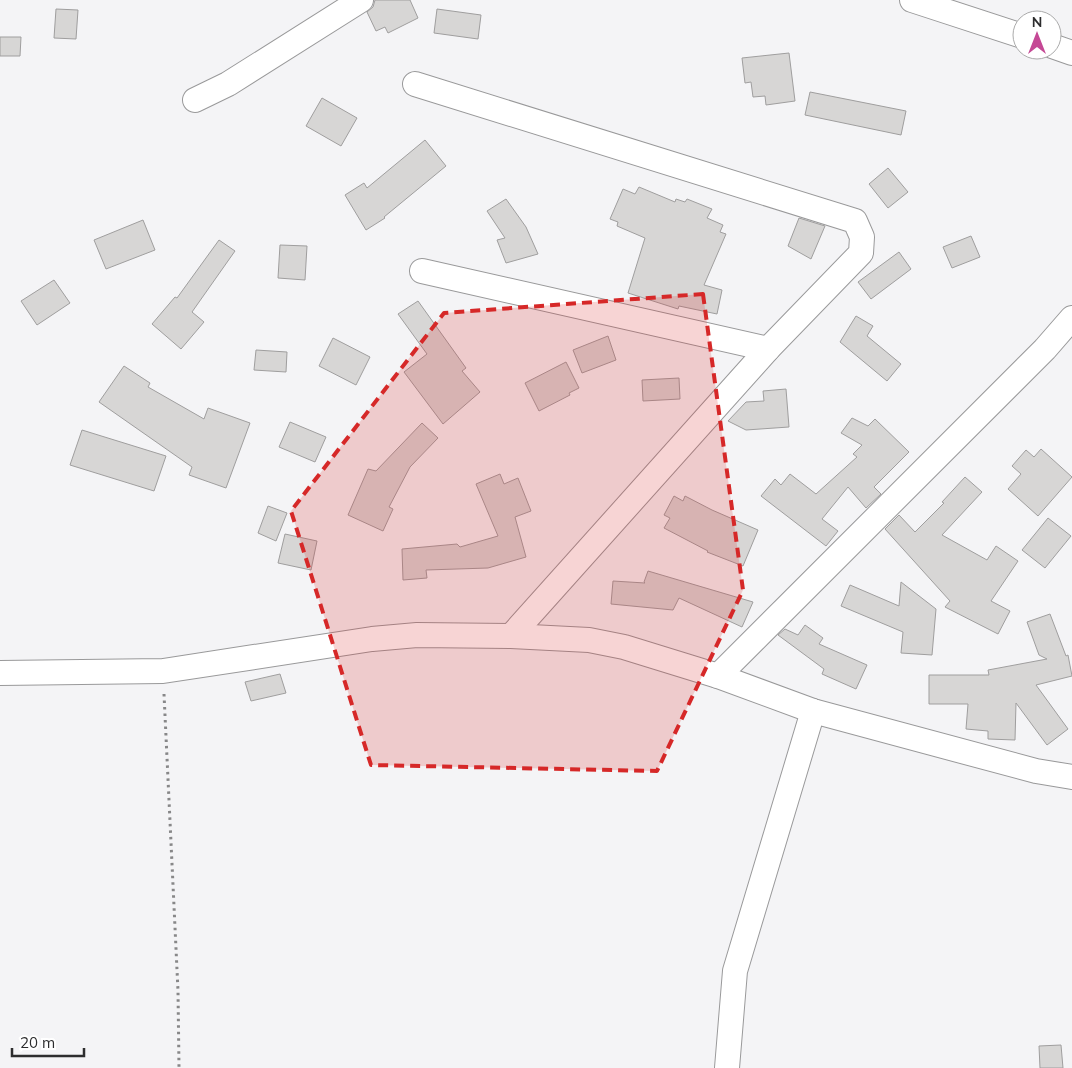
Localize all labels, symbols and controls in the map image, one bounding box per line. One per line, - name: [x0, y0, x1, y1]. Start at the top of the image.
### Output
- north arrow: [1012, 10, 1062, 60]
- text: N: [1032, 13, 1042, 31]
- scale bar: [12, 1026, 85, 1058]
- text: 20 m: [20, 1033, 55, 1052]

